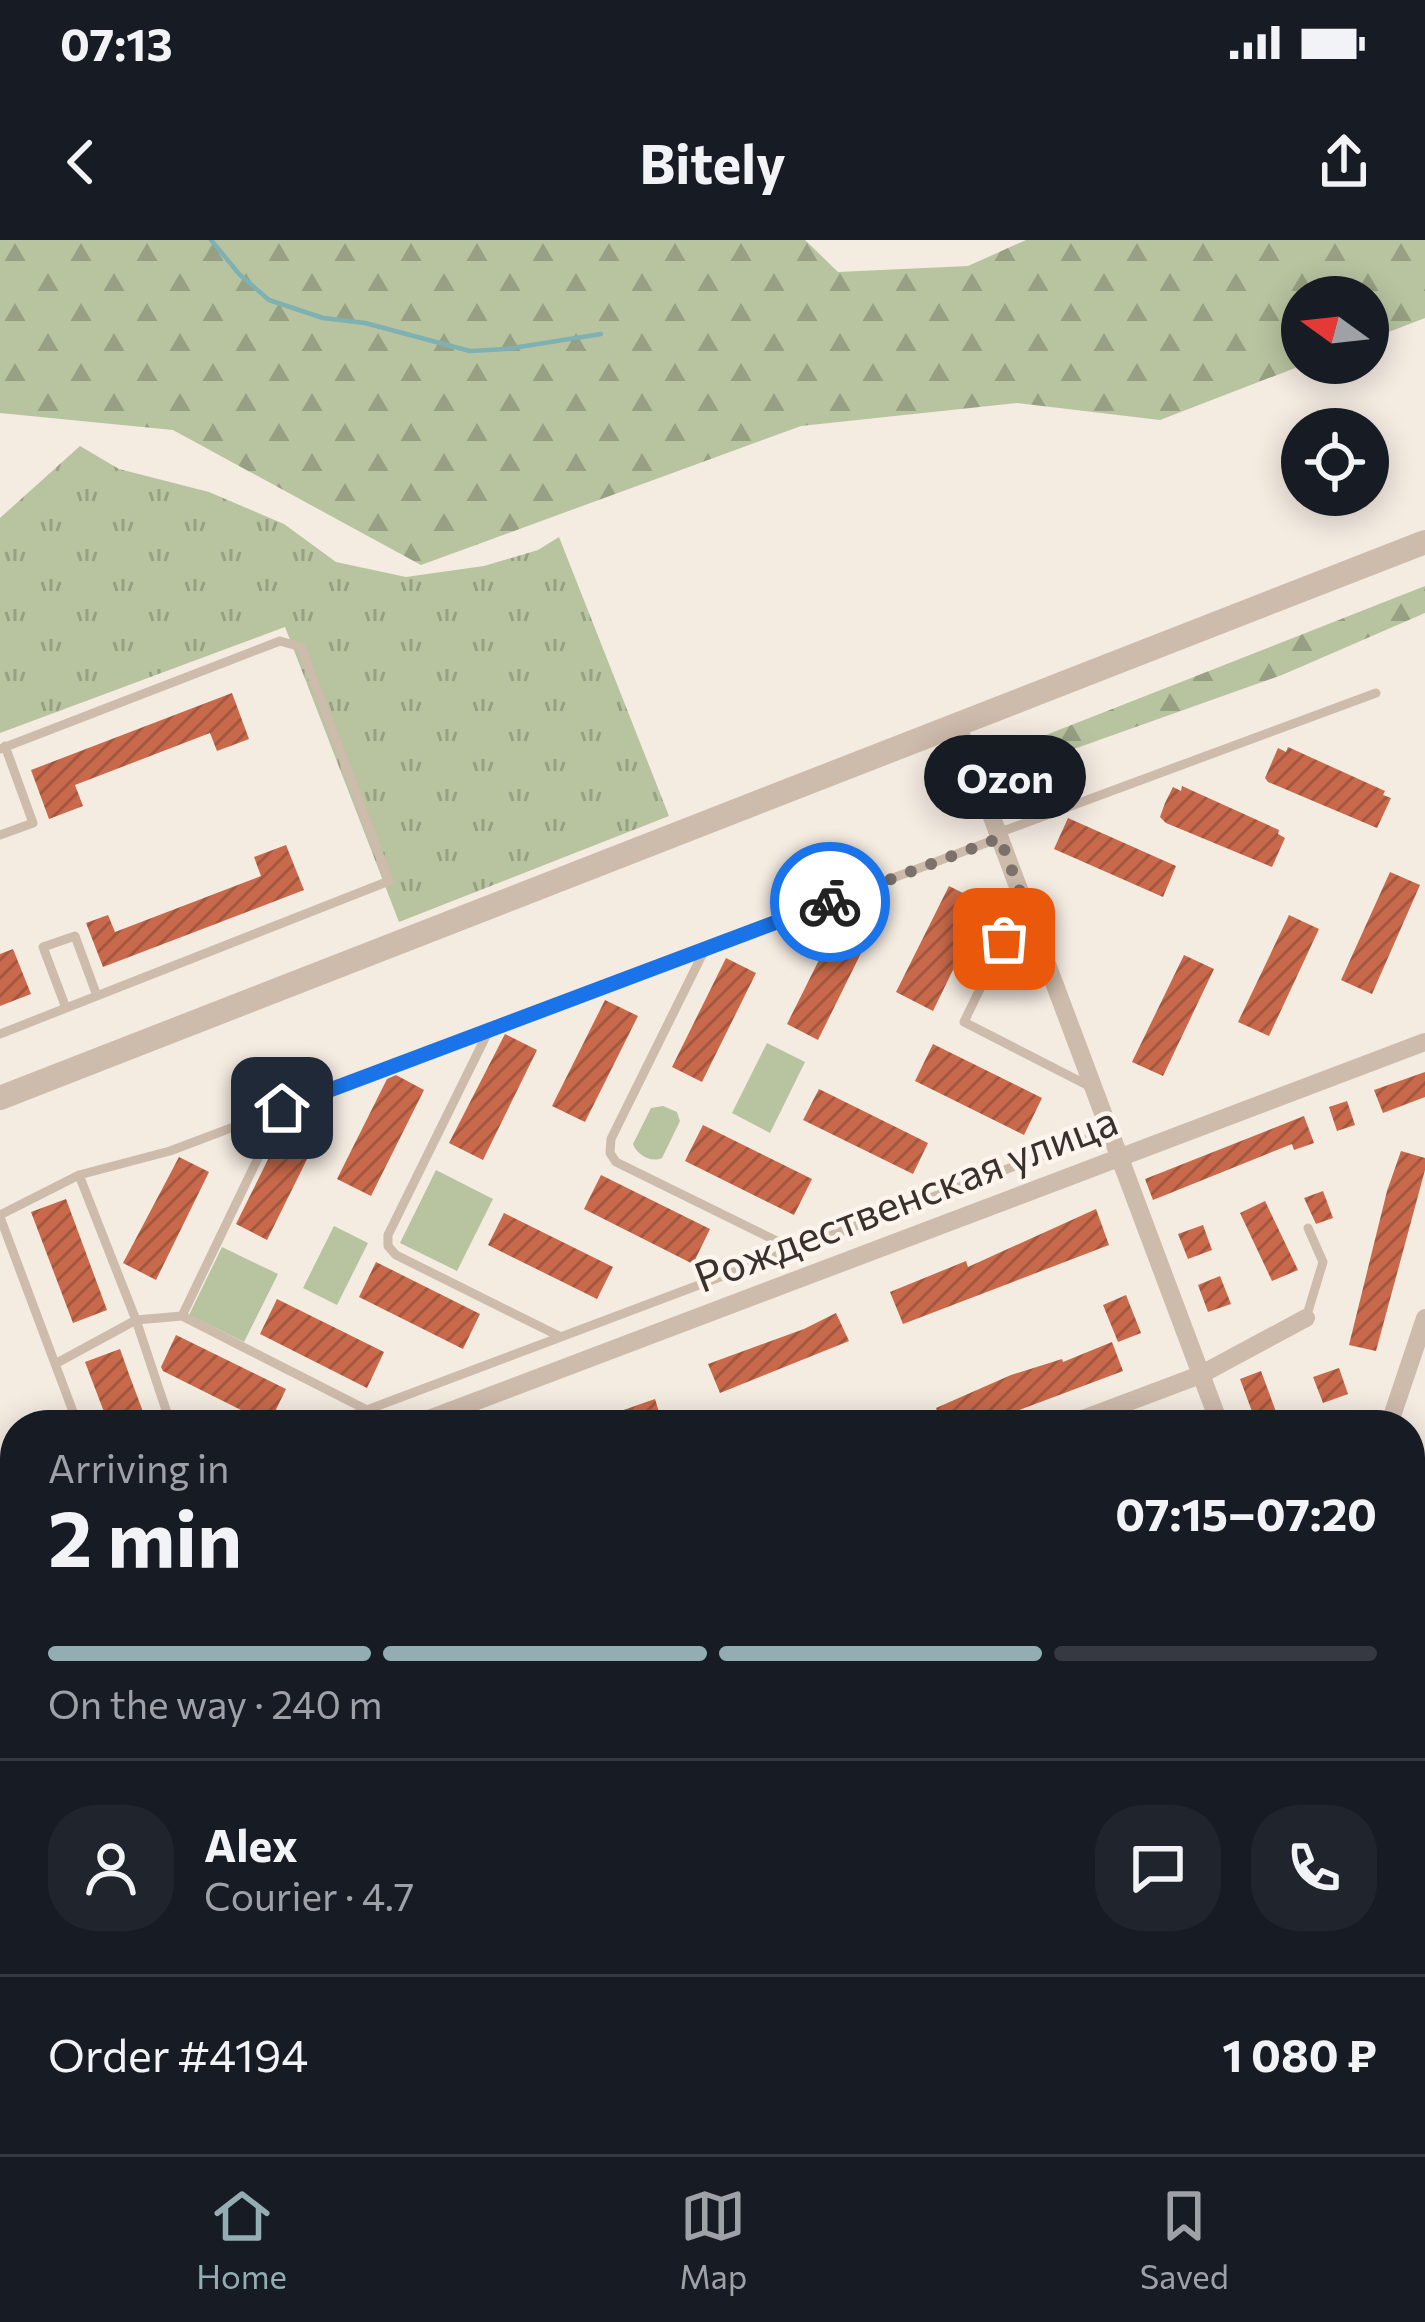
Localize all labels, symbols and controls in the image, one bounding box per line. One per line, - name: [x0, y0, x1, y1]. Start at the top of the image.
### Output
- text: 07:13: [60, 15, 173, 70]
- icon: back: [48, 129, 114, 195]
- text: Bitely: [639, 129, 786, 195]
- icon: share: [1311, 129, 1377, 195]
- north arrow: [1281, 276, 1389, 384]
- map controls: [1281, 276, 1389, 516]
- button: locate: [1281, 408, 1389, 516]
- callout: Ozon: [923, 735, 1085, 819]
- text: Ozon: [956, 753, 1054, 801]
- courier: [770, 842, 890, 962]
- icon: bike: [797, 869, 863, 935]
- pin: [953, 888, 1055, 990]
- icon: bag: [971, 906, 1037, 972]
- pin: [231, 1057, 333, 1159]
- icon: home: [249, 1075, 315, 1141]
- street label: Рождественская улица: [687, 1092, 1124, 1302]
- text: Arriving in: [48, 1443, 229, 1491]
- text: 07:15–07:20: [1115, 1485, 1377, 1540]
- text: 2 min: [48, 1488, 242, 1583]
- text: On the way · 240 m: [48, 1679, 382, 1727]
- button: person: [48, 1805, 174, 1931]
- button: chat: [1095, 1805, 1221, 1931]
- button: phone: [1251, 1805, 1377, 1931]
- text: Alex: [204, 1816, 298, 1871]
- text: Courier · 4.7: [204, 1871, 414, 1919]
- text: Order #4194: [48, 2026, 308, 2081]
- text: 1 080 ₽: [1222, 2026, 1377, 2081]
- tab: Home: [196, 2183, 287, 2296]
- tab: Map: [679, 2183, 747, 2296]
- tab: Saved: [1140, 2183, 1229, 2296]

